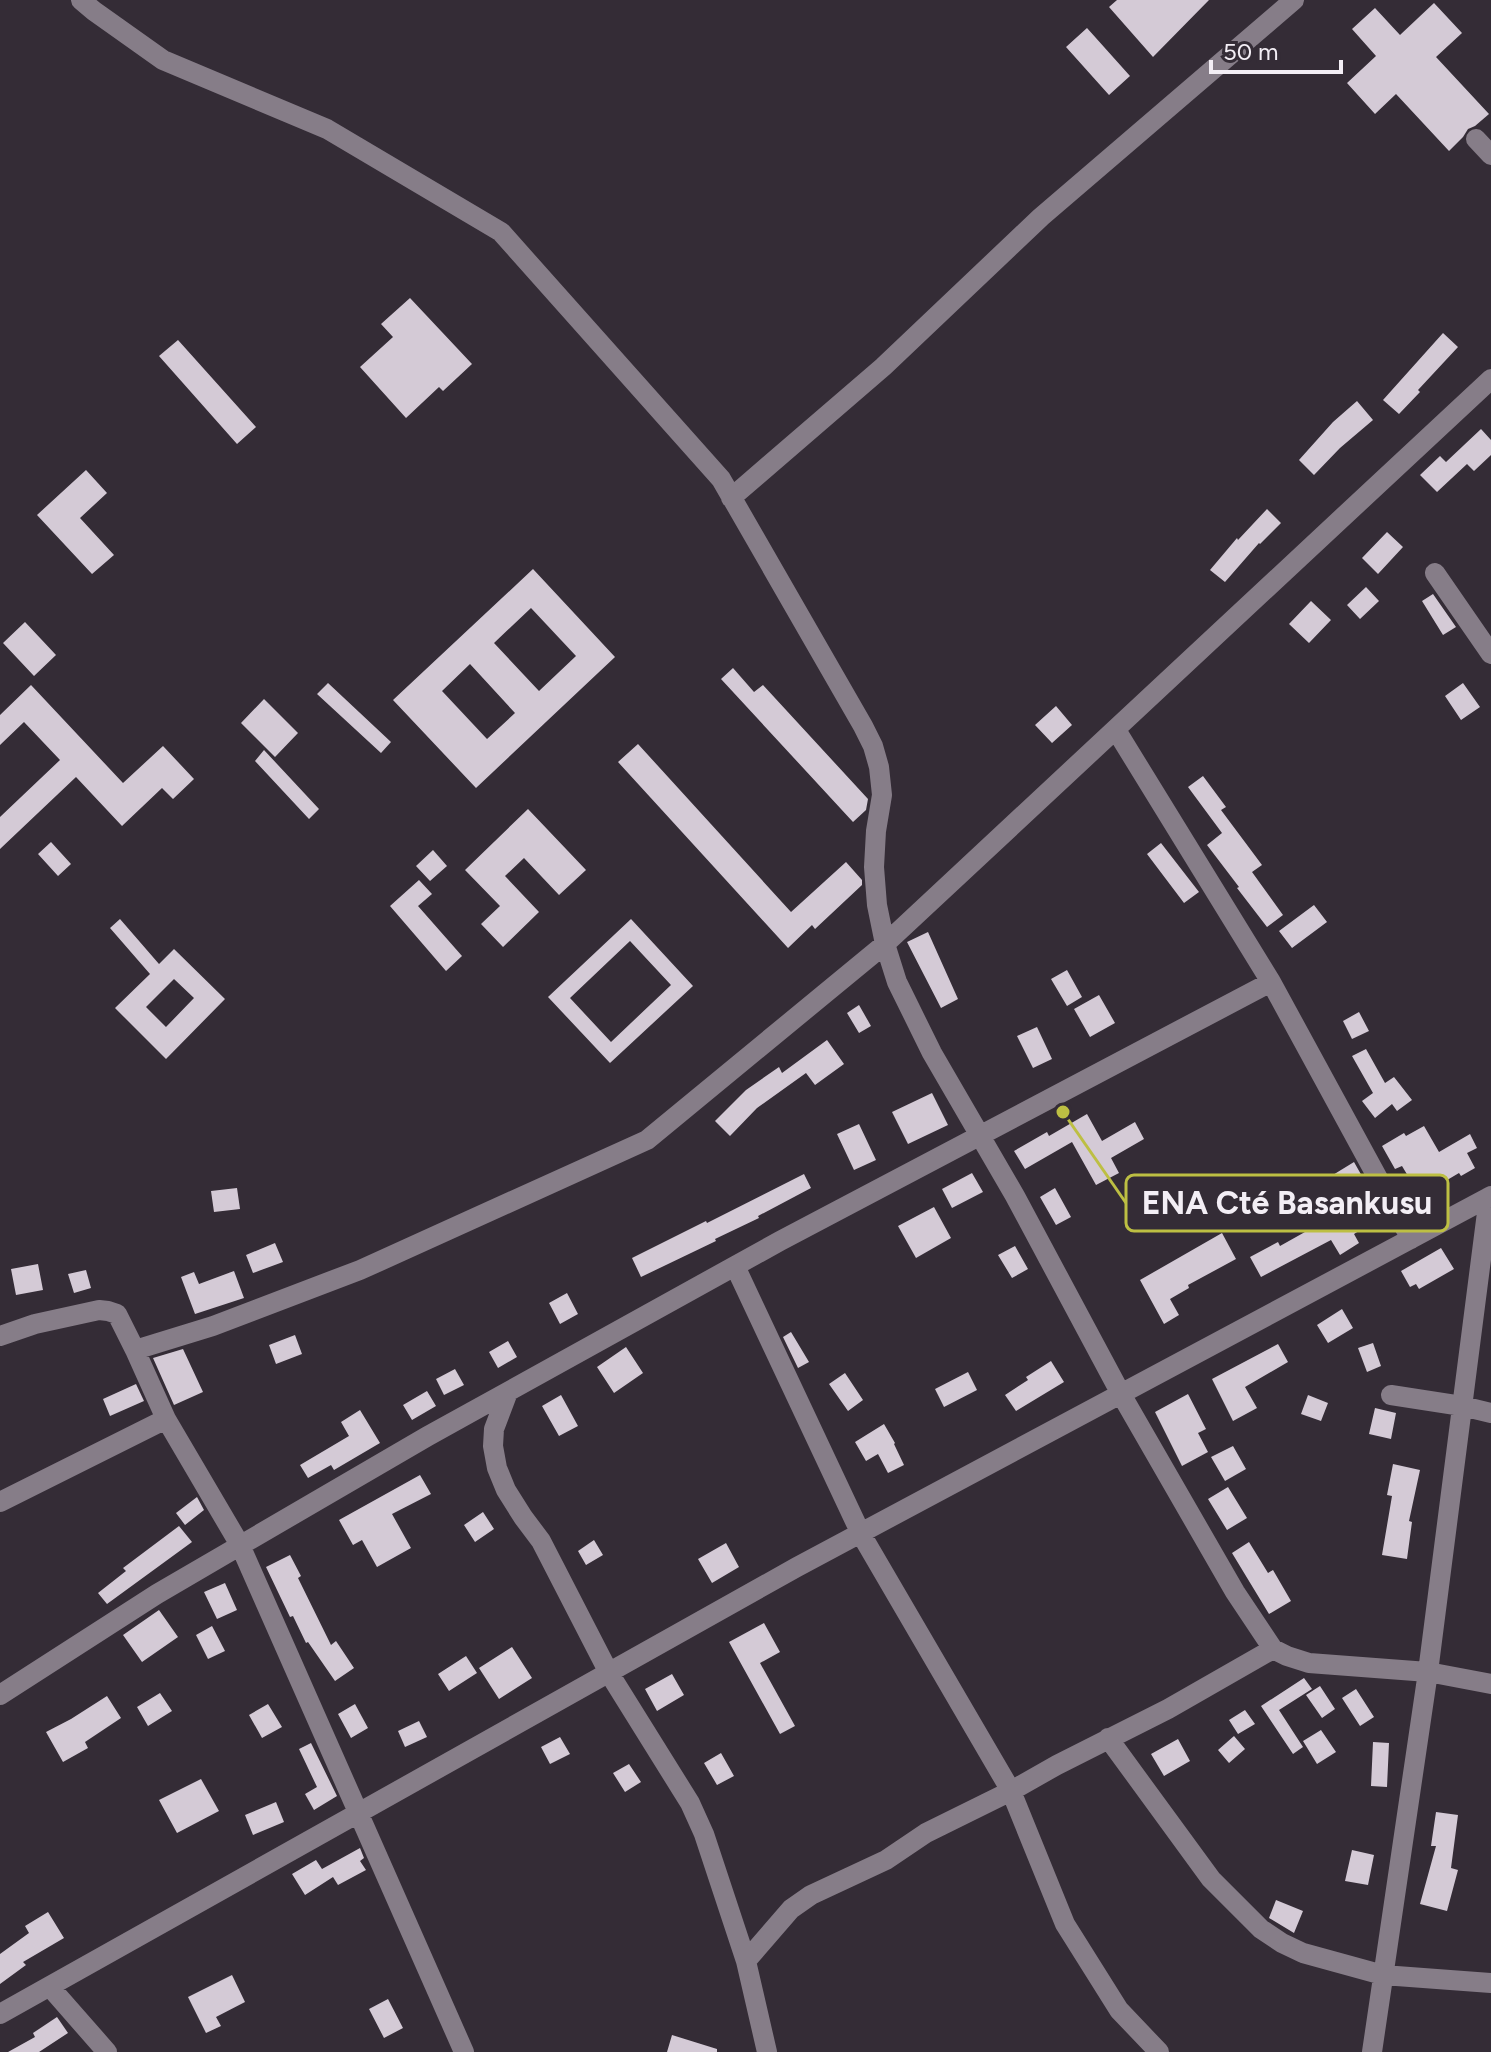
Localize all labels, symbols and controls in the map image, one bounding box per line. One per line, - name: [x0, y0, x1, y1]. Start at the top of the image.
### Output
- scale bar: [1211, 24, 1341, 74]
- text: 50 m: [1223, 37, 1279, 66]
- callout: ENA Cté Basankusu: [1126, 1175, 1448, 1231]
- text: ENA Cté Basankusu: [1142, 1184, 1432, 1222]

